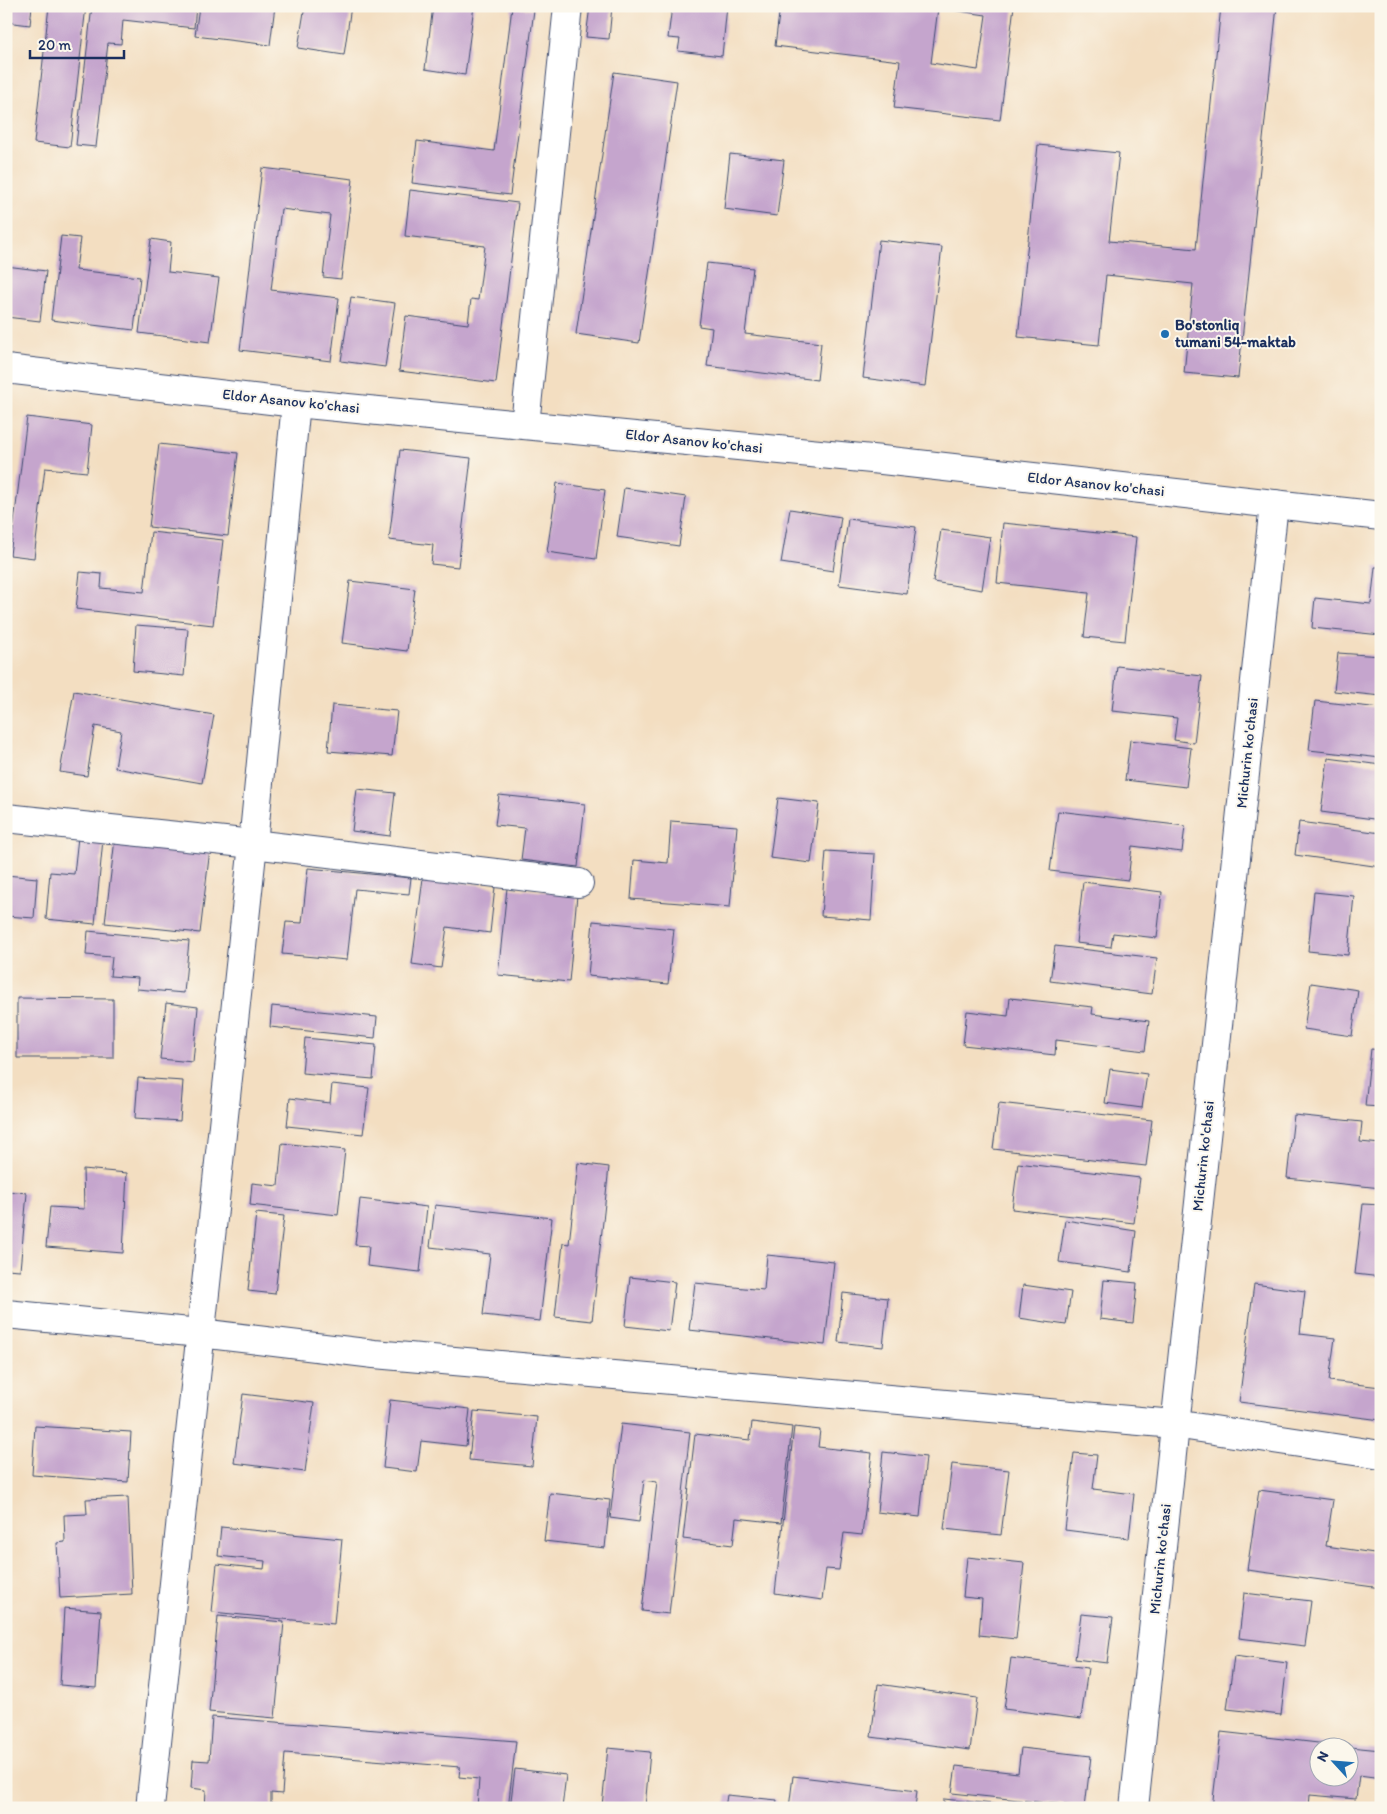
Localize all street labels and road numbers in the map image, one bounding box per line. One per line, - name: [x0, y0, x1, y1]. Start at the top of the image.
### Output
- street label: Eldor Asanov ko'chasi: [221, 385, 361, 417]
- street label: Eldor Asanov ko'chasi: [624, 425, 764, 457]
- street label: Eldor Asanov ko'chasi: [1026, 468, 1166, 500]
- street label: Michurin ko'chasi: [1232, 697, 1262, 809]
- street label: Michurin ko'chasi: [1188, 1100, 1218, 1212]
- street label: Michurin ko'chasi: [1145, 1503, 1175, 1615]

